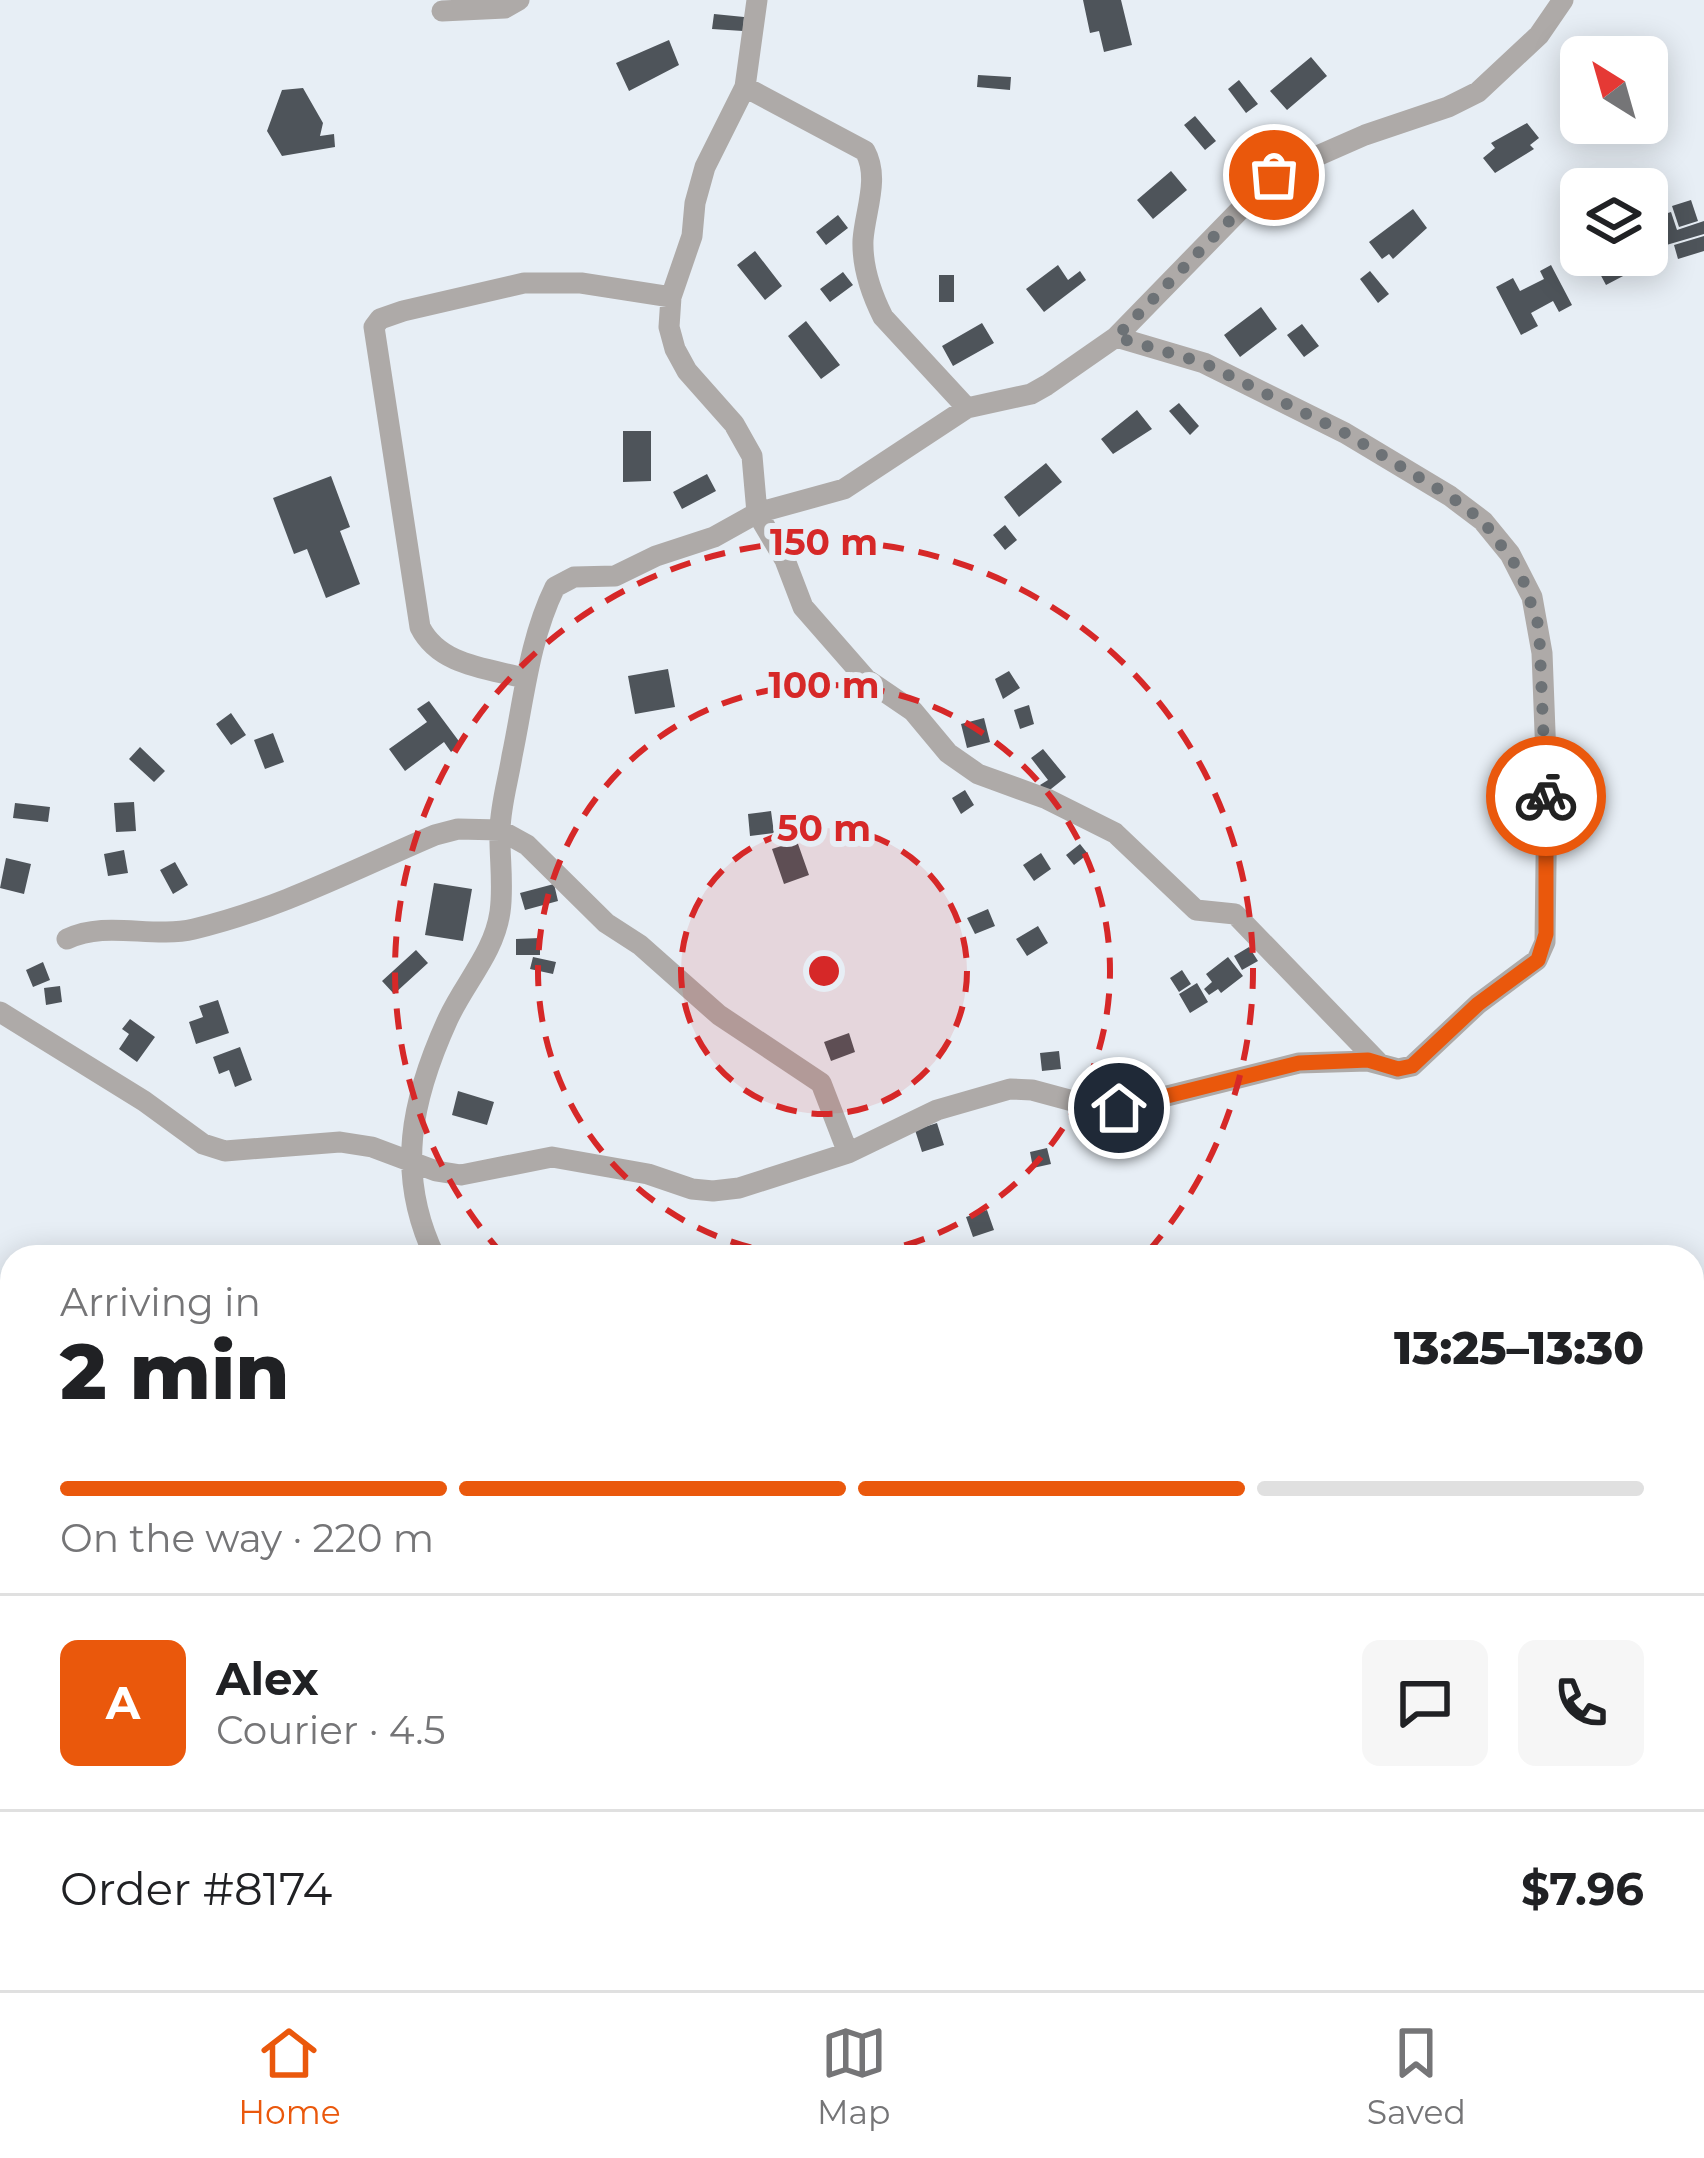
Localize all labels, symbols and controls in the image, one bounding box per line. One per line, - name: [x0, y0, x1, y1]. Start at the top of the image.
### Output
- north arrow: [1560, 36, 1668, 144]
- map controls: [1560, 36, 1668, 276]
- pin: [1223, 124, 1325, 226]
- icon: bag: [1241, 142, 1307, 208]
- button: layers: [1560, 168, 1668, 276]
- text: 150 m: [770, 520, 878, 564]
- text: 100 m: [769, 663, 879, 707]
- courier: [1486, 736, 1606, 856]
- icon: bike: [1513, 763, 1579, 829]
- text: 50 m: [777, 806, 871, 850]
- centre of rings: [803, 950, 845, 992]
- pin: [1068, 1057, 1170, 1159]
- icon: home: [1086, 1075, 1152, 1141]
- text: Arriving in: [60, 1278, 261, 1326]
- text: 13:25–13:30: [1394, 1320, 1644, 1375]
- text: 2 min: [60, 1323, 290, 1419]
- text: On the way · 220 m: [60, 1514, 434, 1562]
- button: chat: [1362, 1640, 1488, 1766]
- button: phone: [1518, 1640, 1644, 1766]
- text: Alex: [216, 1651, 319, 1706]
- text: A: [106, 1675, 140, 1730]
- text: Courier · 4.5: [216, 1706, 446, 1754]
- text: Order #8174: [60, 1861, 332, 1916]
- text: $7.96: [1521, 1861, 1644, 1916]
- tab: Home: [238, 2020, 341, 2132]
- tab: Map: [817, 2020, 890, 2132]
- tab: Saved: [1367, 2020, 1466, 2132]

